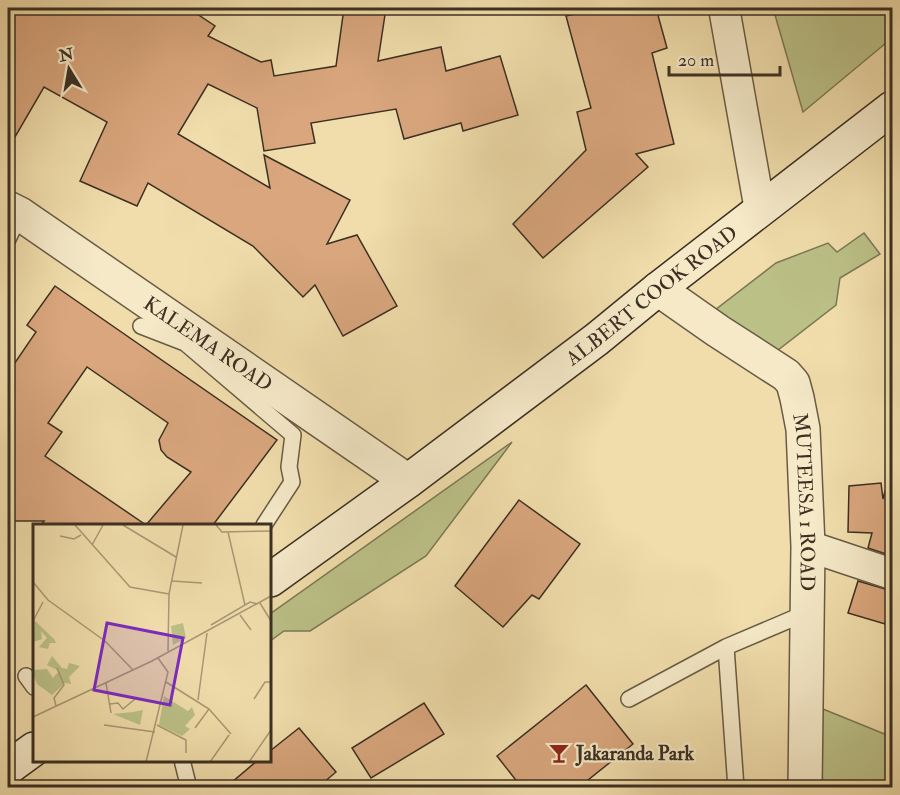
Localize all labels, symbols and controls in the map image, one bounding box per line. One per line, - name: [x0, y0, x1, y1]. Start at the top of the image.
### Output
- north arrow: [39, 39, 99, 99]
- scale bar: [669, 39, 780, 77]
- text: N: [56, 44, 76, 67]
- text: 20 m: [678, 49, 714, 72]
- street label: ALBERT COOK ROAD: [560, 220, 742, 371]
- street label: KALEMA ROAD: [139, 291, 278, 397]
- street label: MUTEESA 1 ROAD: [788, 411, 821, 591]
- inset map: [33, 524, 272, 762]
- bar icon: Jakaranda Park: [547, 741, 571, 765]
- place label: Jakaranda Park: [575, 741, 695, 766]

